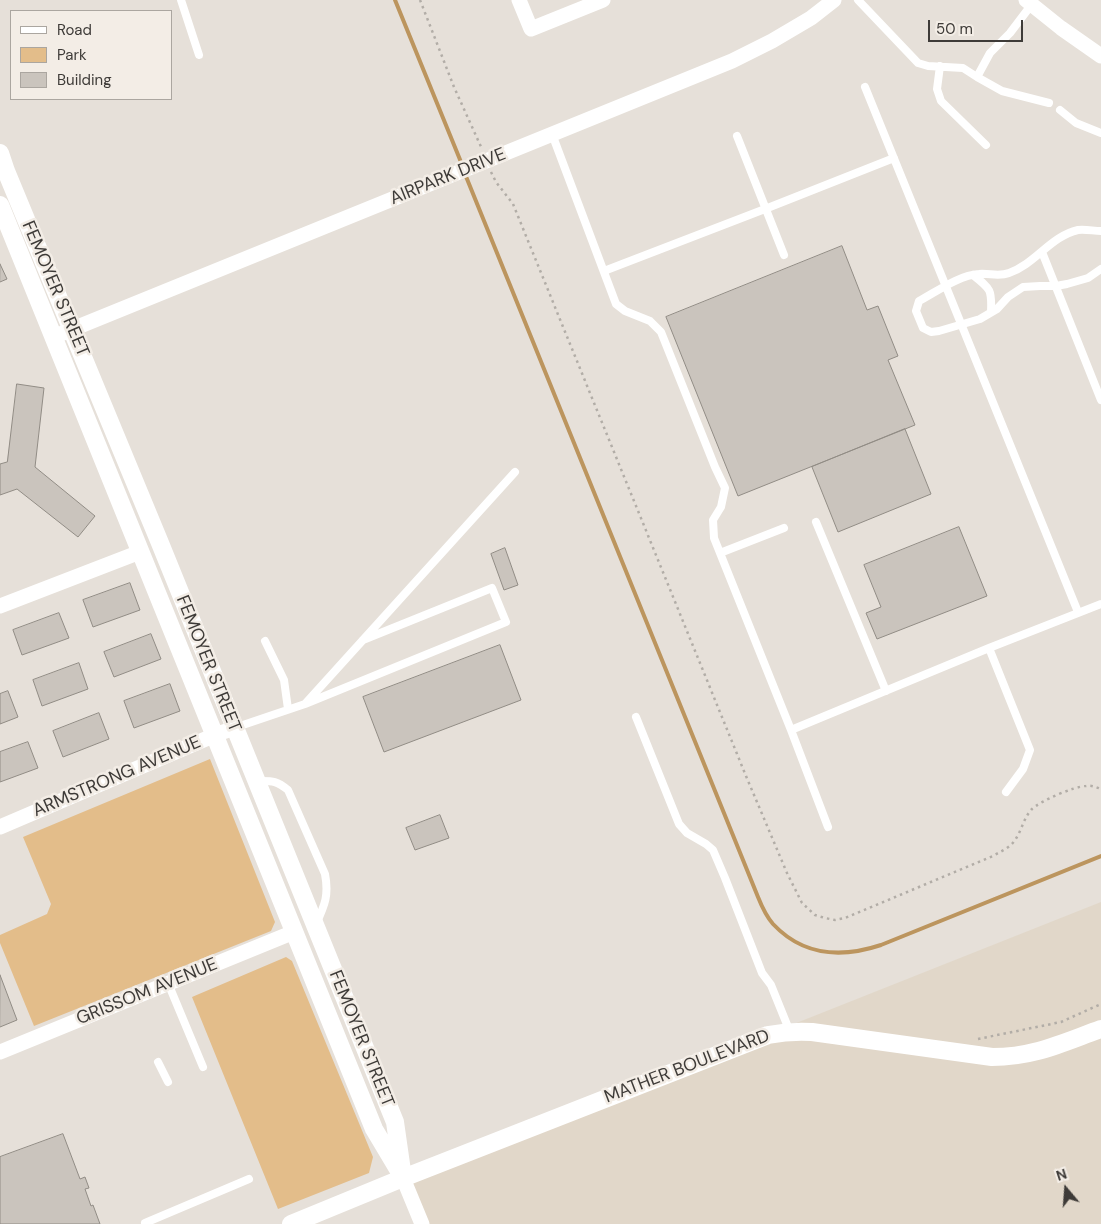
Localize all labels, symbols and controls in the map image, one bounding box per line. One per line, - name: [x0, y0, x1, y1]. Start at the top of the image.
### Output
- legend: [10, 10, 172, 100]
- scale bar: [931, 10, 1026, 42]
- text: 50 m: [936, 19, 973, 39]
- text: Road: [57, 20, 92, 40]
- text: Park: [57, 45, 87, 65]
- text: Building: [57, 70, 112, 90]
- street label: AIRPARK DRIVE: [387, 144, 509, 210]
- street label: FEMOYER STREET: [17, 218, 93, 360]
- street label: FEMOYER STREET: [171, 593, 245, 735]
- street label: ARMSTRONG AVENUE: [30, 732, 204, 822]
- street label: GRISSOM AVENUE: [73, 954, 221, 1030]
- street label: FEMOYER STREET: [324, 968, 398, 1110]
- street label: MATHER BOULEVARD: [601, 1026, 773, 1108]
- north arrow: [1041, 1164, 1091, 1214]
- text: N: [1054, 1165, 1069, 1185]

